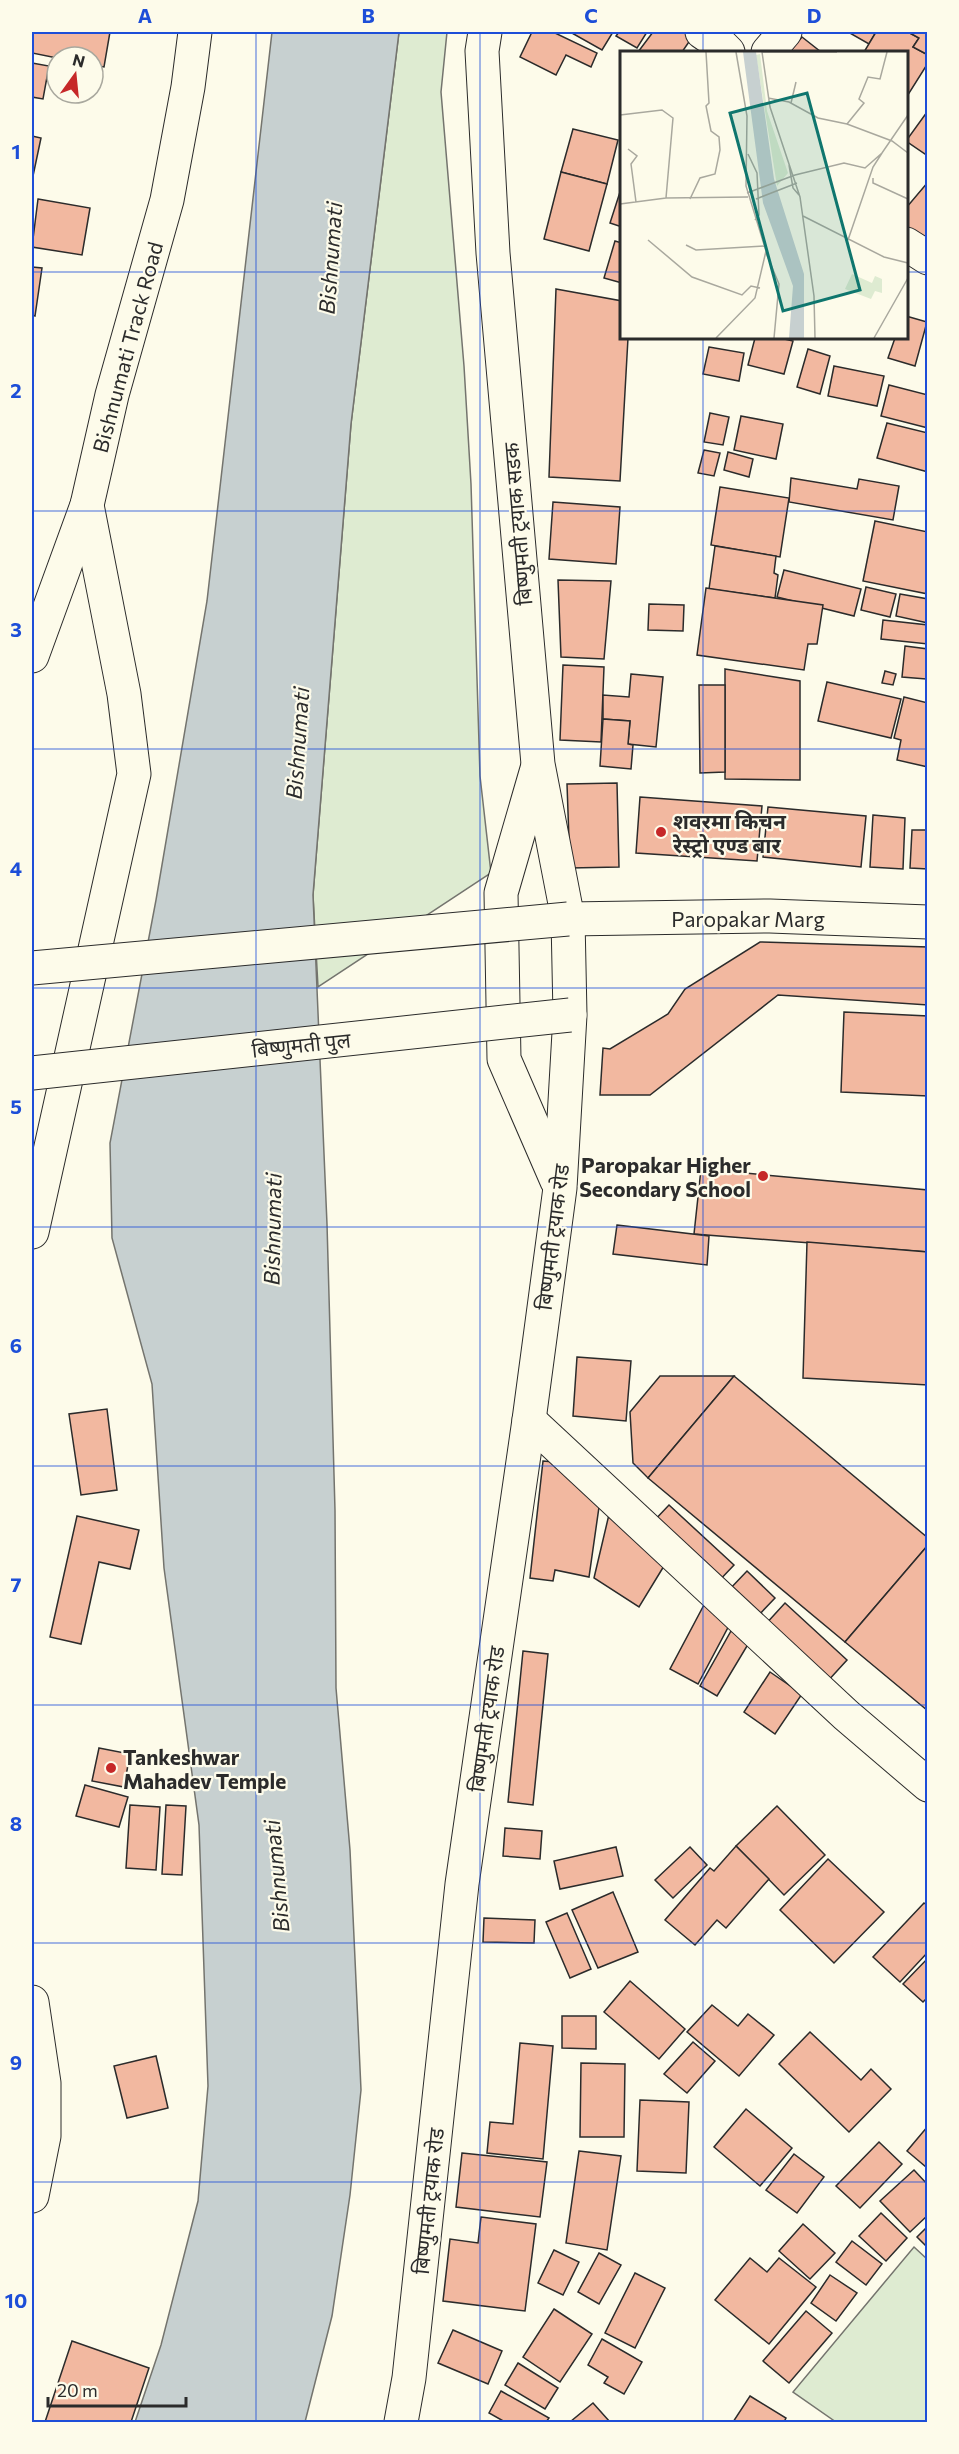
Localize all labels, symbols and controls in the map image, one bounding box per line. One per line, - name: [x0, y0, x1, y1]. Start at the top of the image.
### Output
- text: A: [138, 3, 152, 27]
- text: B: [361, 3, 375, 27]
- text: C: [584, 3, 598, 27]
- text: D: [807, 3, 821, 27]
- north arrow: [45, 45, 105, 105]
- text: N: [71, 49, 87, 71]
- inset map: [620, 51, 908, 339]
- text: 1: [11, 139, 21, 163]
- water label: Bishnumati: [313, 199, 347, 315]
- street label: Bishnumati Track Road: [87, 239, 167, 455]
- text: 2: [10, 378, 22, 402]
- street label: बिष्णुमती ट्रयाक सडक: [497, 441, 539, 606]
- text: 3: [10, 617, 22, 641]
- water label: Bishnumati: [280, 684, 314, 800]
- place label: शवरमा किचन रेस्ट्रो एण्ड बार: [672, 808, 787, 858]
- marker: शवरमा किचन रेस्ट्रो एण्ड बार: [654, 825, 668, 839]
- text: 4: [10, 856, 22, 880]
- street label: Paropakar Marg: [671, 906, 825, 931]
- street label: बिष्णुमती पुल: [250, 1026, 353, 1064]
- text: 5: [10, 1094, 22, 1118]
- place label: Paropakar Higher Secondary School: [579, 1152, 751, 1201]
- street label: बिष्णुमती ट्रयाक रोड: [531, 1162, 575, 1312]
- marker: Paropakar Higher Secondary School: [756, 1169, 770, 1183]
- water label: Bishnumati: [258, 1171, 287, 1286]
- text: 6: [10, 1333, 22, 1357]
- text: 7: [11, 1572, 22, 1596]
- street label: बिष्णुमती ट्रयाक रोड: [463, 1644, 511, 1794]
- place label: Tankeshwar Mahadev Temple: [123, 1744, 286, 1793]
- marker: Tankeshwar Mahadev Temple: [104, 1761, 118, 1775]
- text: 8: [10, 1811, 22, 1835]
- water label: Bishnumati: [258, 1817, 294, 1933]
- text: 9: [10, 2050, 22, 2074]
- street label: बिष्णुमती ट्रयाक रोड: [408, 2126, 450, 2276]
- text: 10: [5, 2288, 27, 2312]
- scale bar: [48, 2370, 186, 2408]
- text: 20 m: [57, 2379, 98, 2401]

